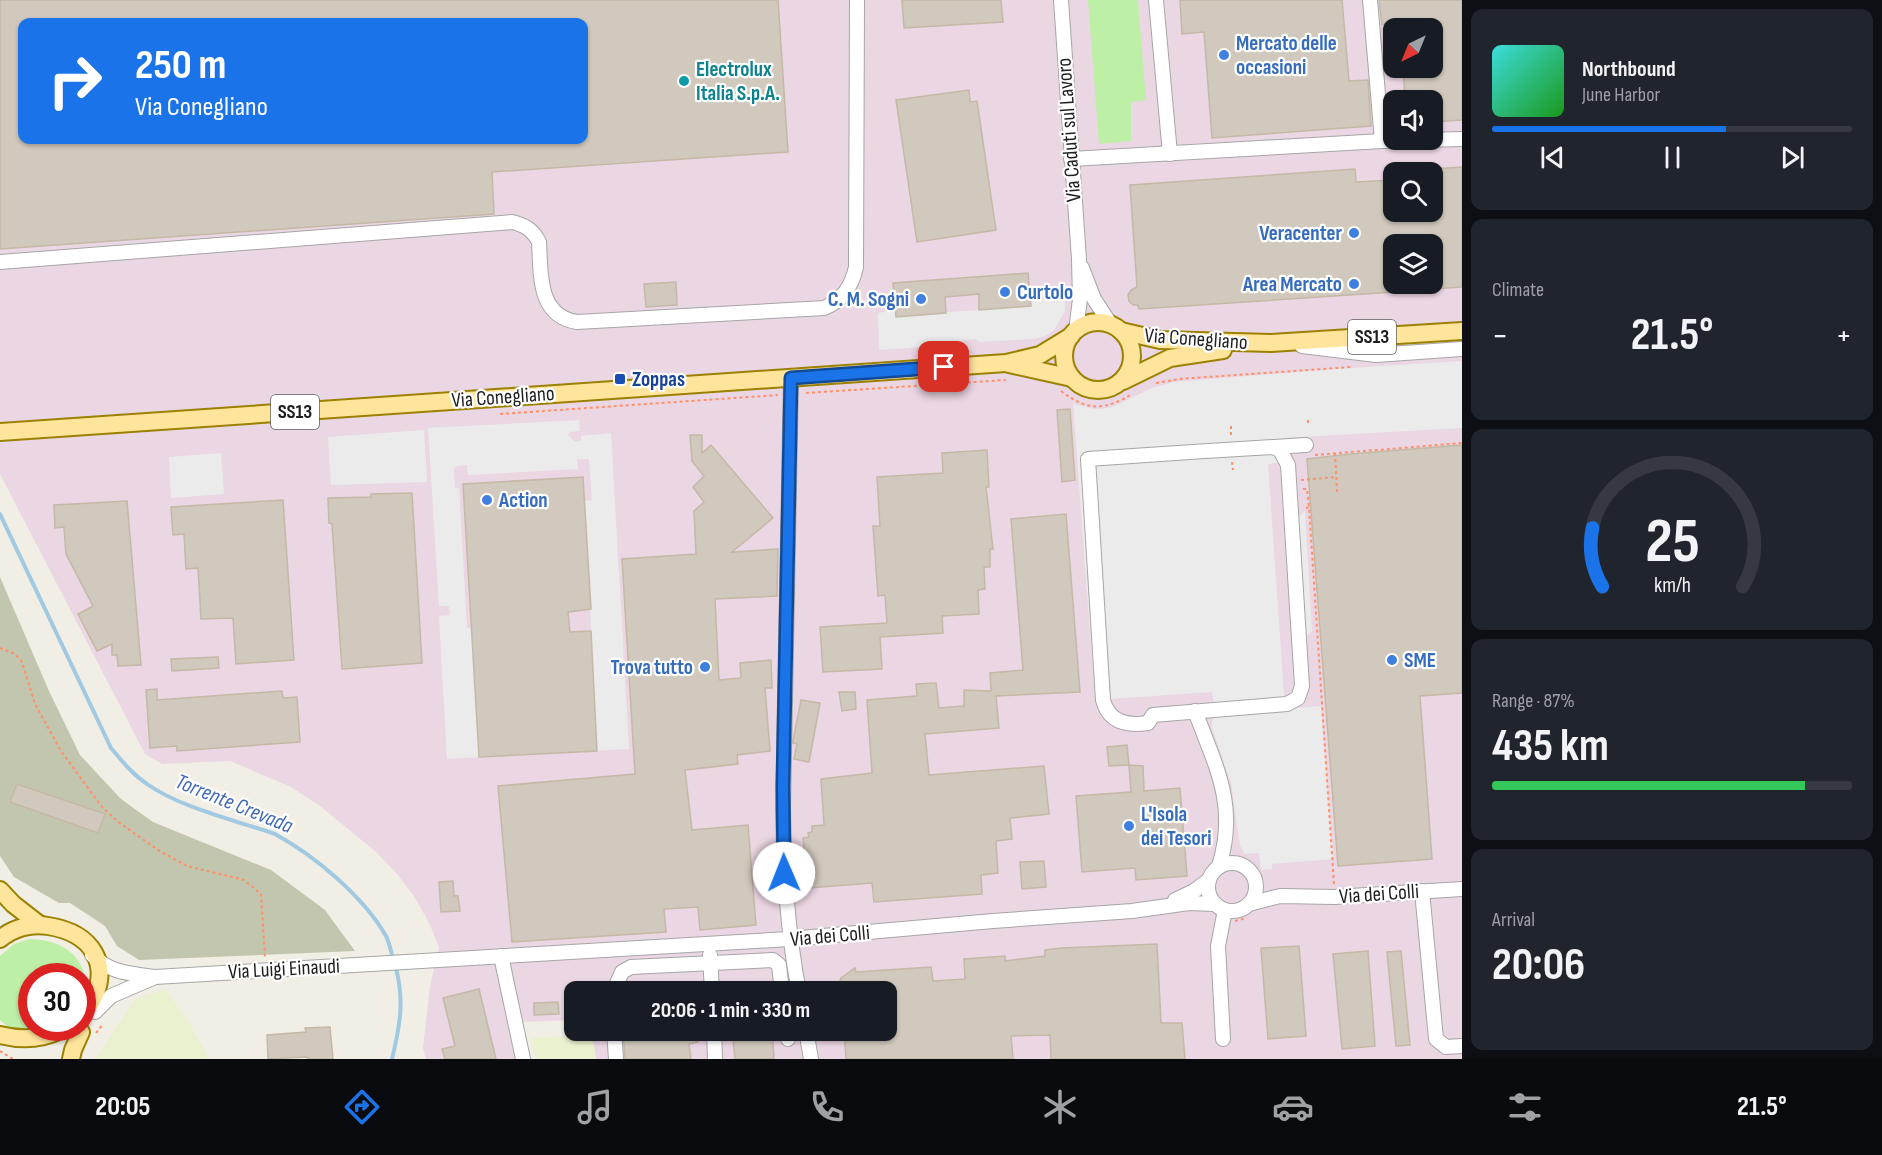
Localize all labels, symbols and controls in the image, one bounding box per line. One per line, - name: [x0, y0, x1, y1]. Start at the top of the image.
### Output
- north arrow: [1383, 18, 1443, 78]
- map controls: [1383, 18, 1443, 294]
- place label: Mercato delle occasioni: [1236, 31, 1337, 80]
- text: 250 m: [135, 40, 226, 91]
- icon: right: [36, 42, 114, 120]
- marker: Mercato delle occasioni: [1217, 48, 1231, 62]
- text: Northbound: [1582, 56, 1676, 83]
- place label: Electrolux Italia S.p.A.: [696, 57, 780, 106]
- street label: Via Caduti sul Lavoro: [1051, 57, 1087, 203]
- marker: Electrolux Italia S.p.A.: [677, 74, 691, 88]
- text: June Harbor: [1582, 83, 1660, 107]
- button: sound: [1383, 90, 1443, 150]
- text: Via Conegliano: [135, 91, 268, 123]
- icon: previous: [1536, 141, 1569, 174]
- icon: pause: [1656, 141, 1689, 174]
- icon: next: [1776, 141, 1809, 174]
- button: search: [1383, 162, 1443, 222]
- place label: Veracenter: [1259, 221, 1343, 246]
- marker: Veracenter: [1347, 226, 1361, 240]
- button: layers: [1383, 234, 1443, 294]
- place label: Area Mercato: [1242, 272, 1342, 297]
- marker: Area Mercato: [1347, 277, 1361, 291]
- text: Climate: [1492, 278, 1544, 302]
- place label: Curtolo: [1017, 280, 1073, 305]
- marker: Curtolo: [998, 285, 1012, 299]
- place label: C. M. Sogni: [828, 287, 909, 312]
- marker: C. M. Sogni: [914, 292, 928, 306]
- text: 21.5°: [1631, 308, 1713, 363]
- text: −: [1492, 316, 1508, 356]
- text: +: [1836, 316, 1852, 356]
- road number: SS13: [1348, 320, 1396, 354]
- street label: Via Conegliano: [1144, 323, 1248, 355]
- pin: [918, 341, 969, 392]
- icon: arrive: [927, 350, 960, 383]
- place label: Zoppas: [632, 367, 685, 392]
- marker: Zoppas: [613, 372, 627, 386]
- street label: Via Conegliano: [451, 381, 555, 413]
- road number: SS13: [271, 395, 319, 429]
- place label: Action: [498, 488, 548, 513]
- marker: Action: [480, 493, 494, 507]
- text: 25: [1645, 505, 1699, 580]
- text: km/h: [1653, 573, 1691, 598]
- place label: SME: [1404, 648, 1436, 673]
- marker: SME: [1385, 653, 1399, 667]
- place label: Trova tutto: [610, 655, 693, 680]
- marker: Trova tutto: [698, 660, 712, 674]
- text: Range · 87%: [1492, 689, 1575, 713]
- text: 435 km: [1492, 719, 1609, 774]
- water label: Torrente Crevada: [171, 768, 297, 840]
- place label: L'Isola dei Tesori: [1141, 802, 1211, 851]
- marker: L'Isola dei Tesori: [1122, 819, 1136, 833]
- position arrow: [752, 841, 816, 905]
- street label: Via dei Colli: [1338, 879, 1420, 909]
- text: Arrival: [1492, 908, 1535, 932]
- street label: Via dei Colli: [789, 920, 871, 952]
- text: 20:06: [1492, 938, 1585, 993]
- street label: Via Luigi Einaudi: [227, 954, 341, 984]
- speed limit sign: 30: [18, 963, 96, 1041]
- text: 20:06 · 1 min · 330 m: [651, 997, 810, 1024]
- icon: directions: [341, 1086, 383, 1128]
- icon: music: [574, 1086, 616, 1128]
- icon: phone: [806, 1086, 848, 1128]
- icon: climate: [1039, 1086, 1081, 1128]
- icon: car: [1272, 1086, 1314, 1128]
- icon: filters: [1504, 1086, 1546, 1128]
- text: 20:05: [95, 1091, 150, 1123]
- text: 21.5°: [1737, 1091, 1787, 1123]

